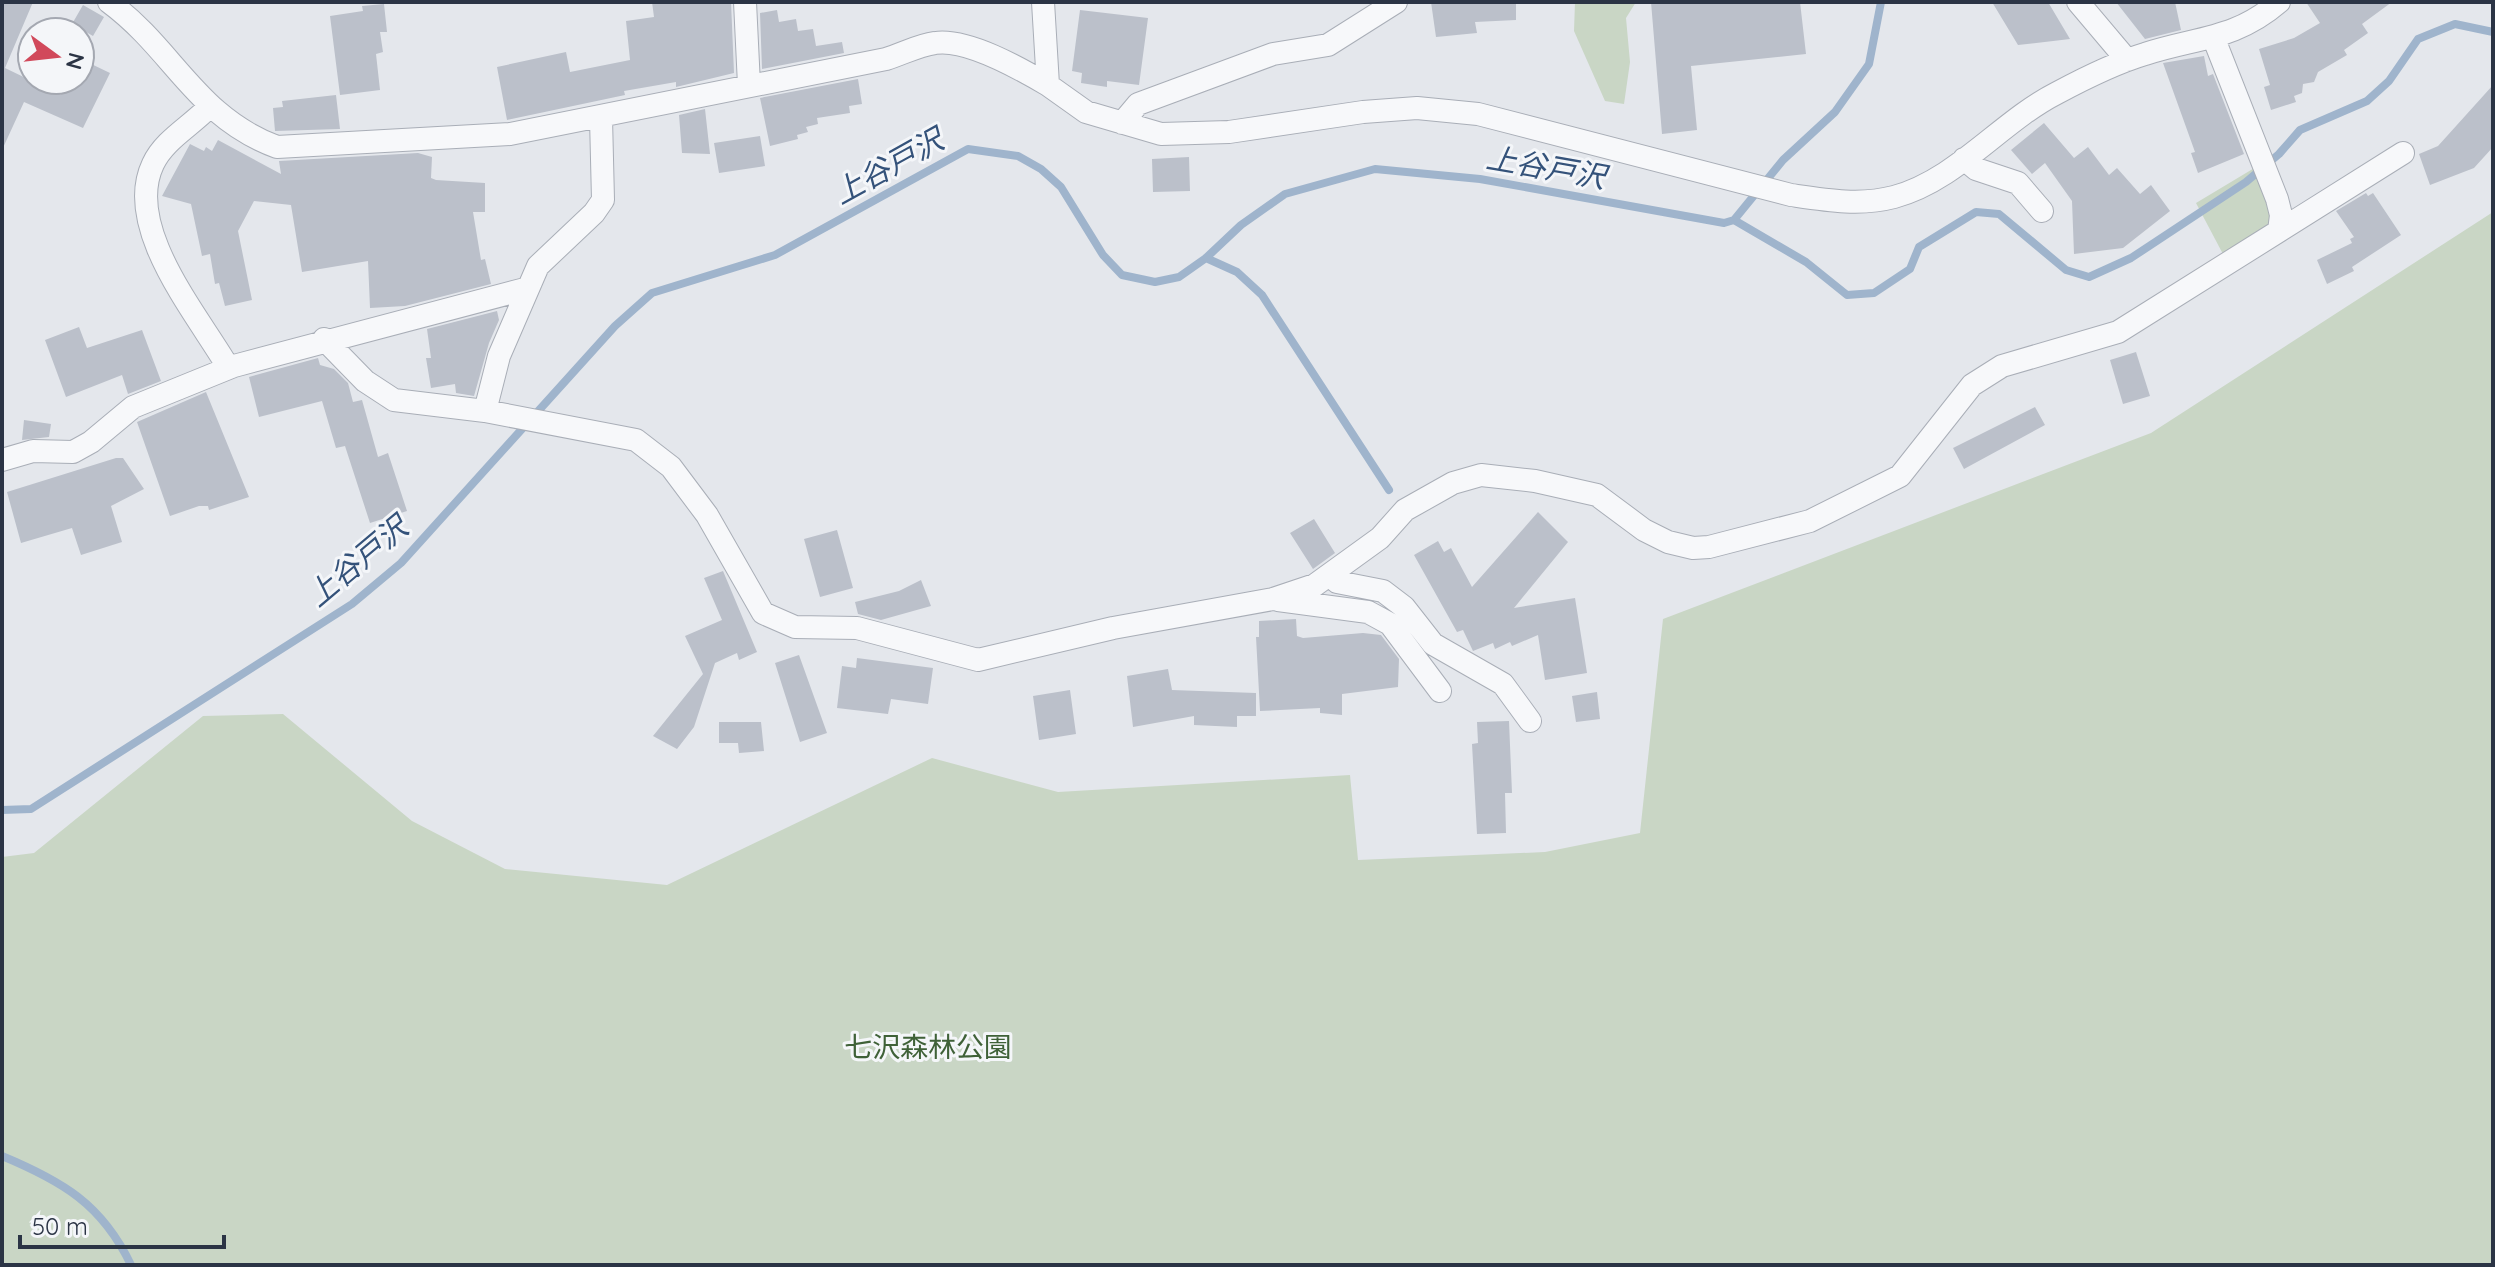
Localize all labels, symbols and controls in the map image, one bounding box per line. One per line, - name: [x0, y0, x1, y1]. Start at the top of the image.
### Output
- north arrow: [16, 16, 96, 96]
- text: N: [60, 50, 91, 73]
- water label: 上谷戸沢: [826, 118, 953, 212]
- water label: 上谷戸沢: [1484, 138, 1612, 197]
- water label: 上谷戸沢: [299, 505, 418, 614]
- park label: 七沢森林公園: [844, 1029, 1012, 1064]
- scale bar: [20, 1199, 224, 1249]
- text: 50 m: [32, 1211, 88, 1241]

